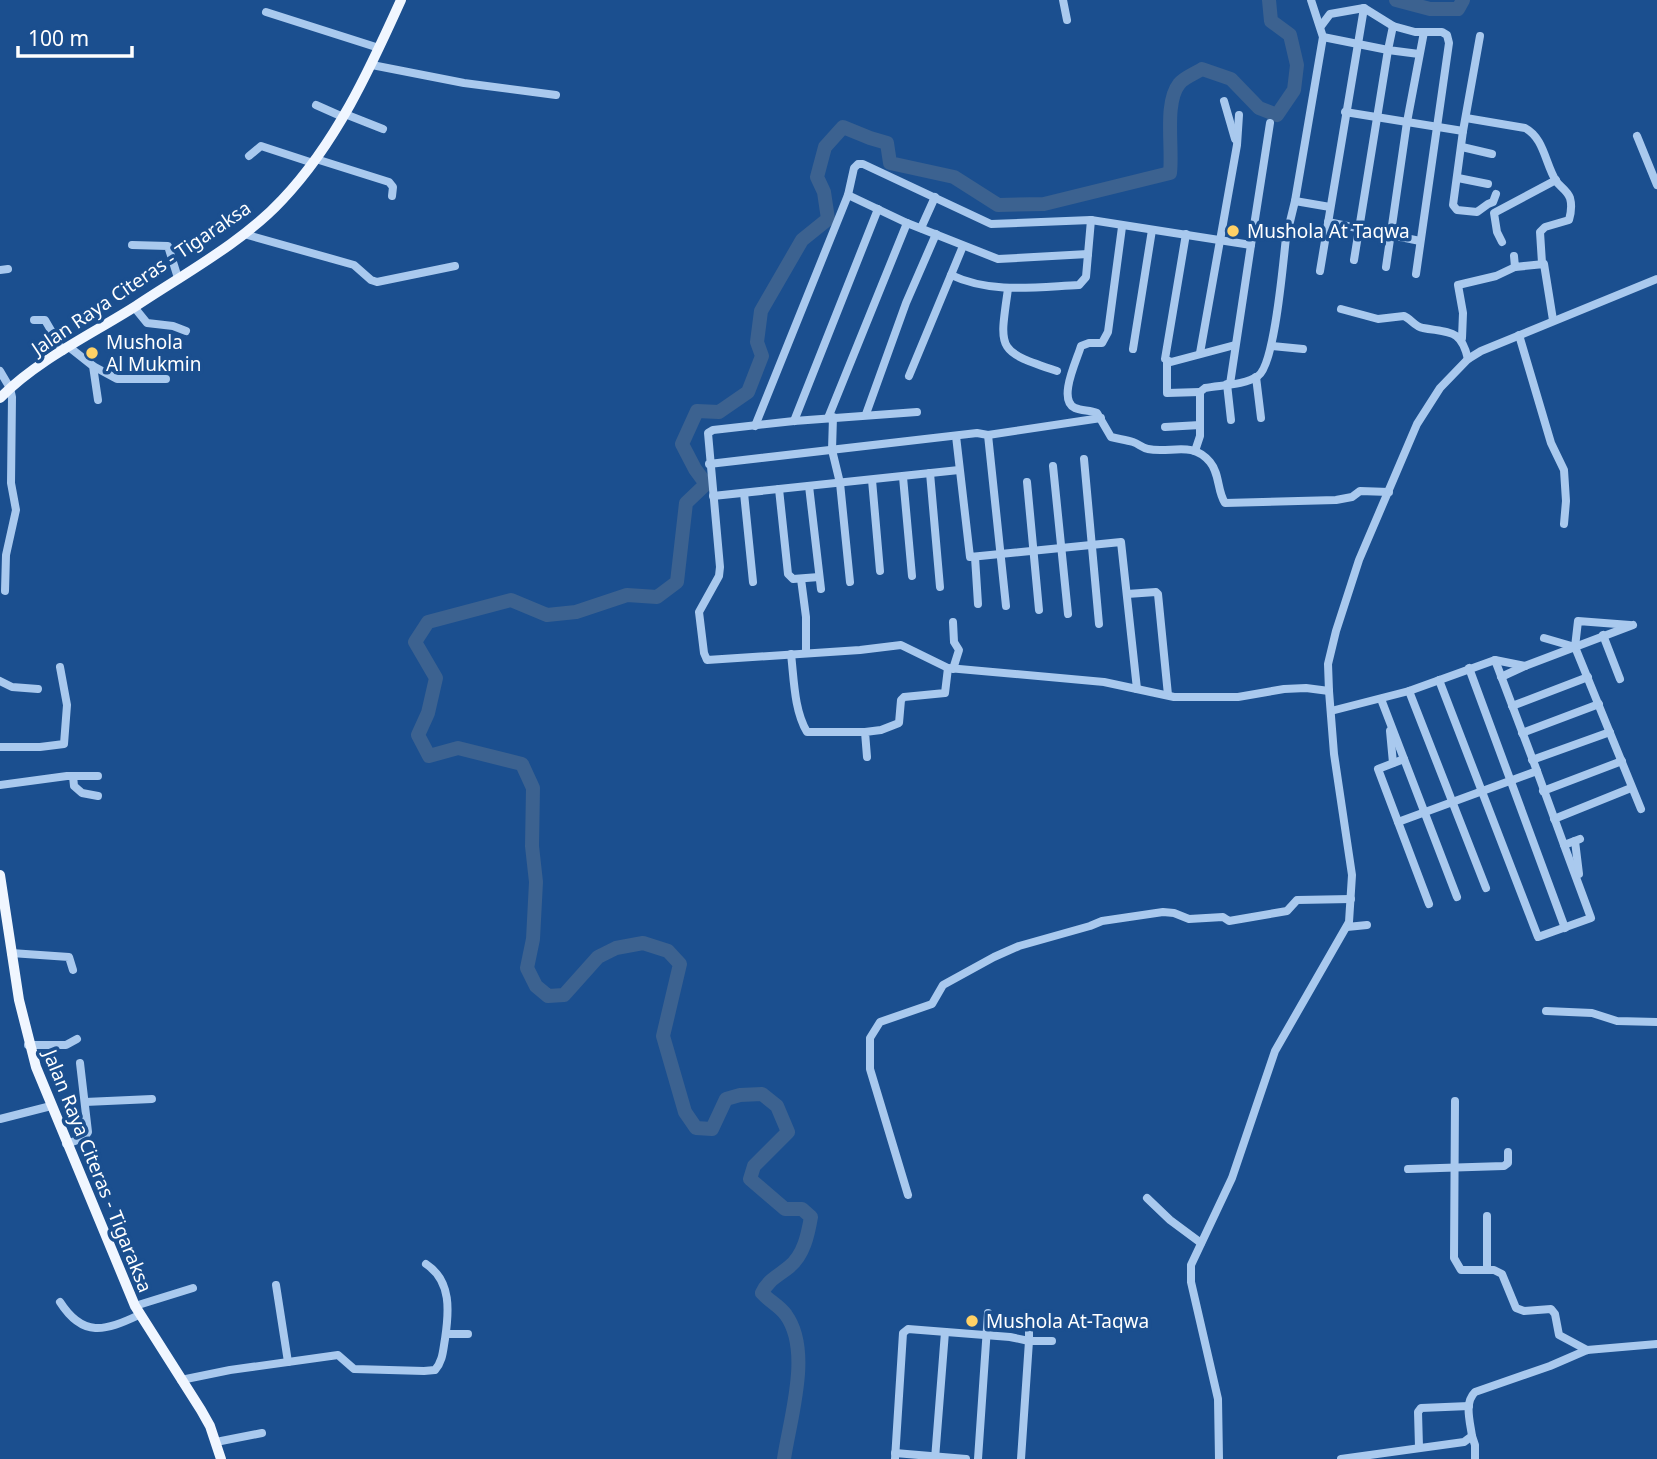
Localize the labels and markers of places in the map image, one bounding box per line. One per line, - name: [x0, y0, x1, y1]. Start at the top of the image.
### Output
- place label: Mushola At Taqwa: [1247, 218, 1410, 244]
- marker: Mushola At Taqwa: [1225, 223, 1241, 239]
- place label: Mushola Al Mukmin: [106, 329, 202, 377]
- marker: Mushola Al Mukmin: [84, 345, 100, 361]
- place label: Mushola At-Taqwa: [986, 1308, 1149, 1334]
- marker: Mushola At-Taqwa: [964, 1313, 980, 1329]

